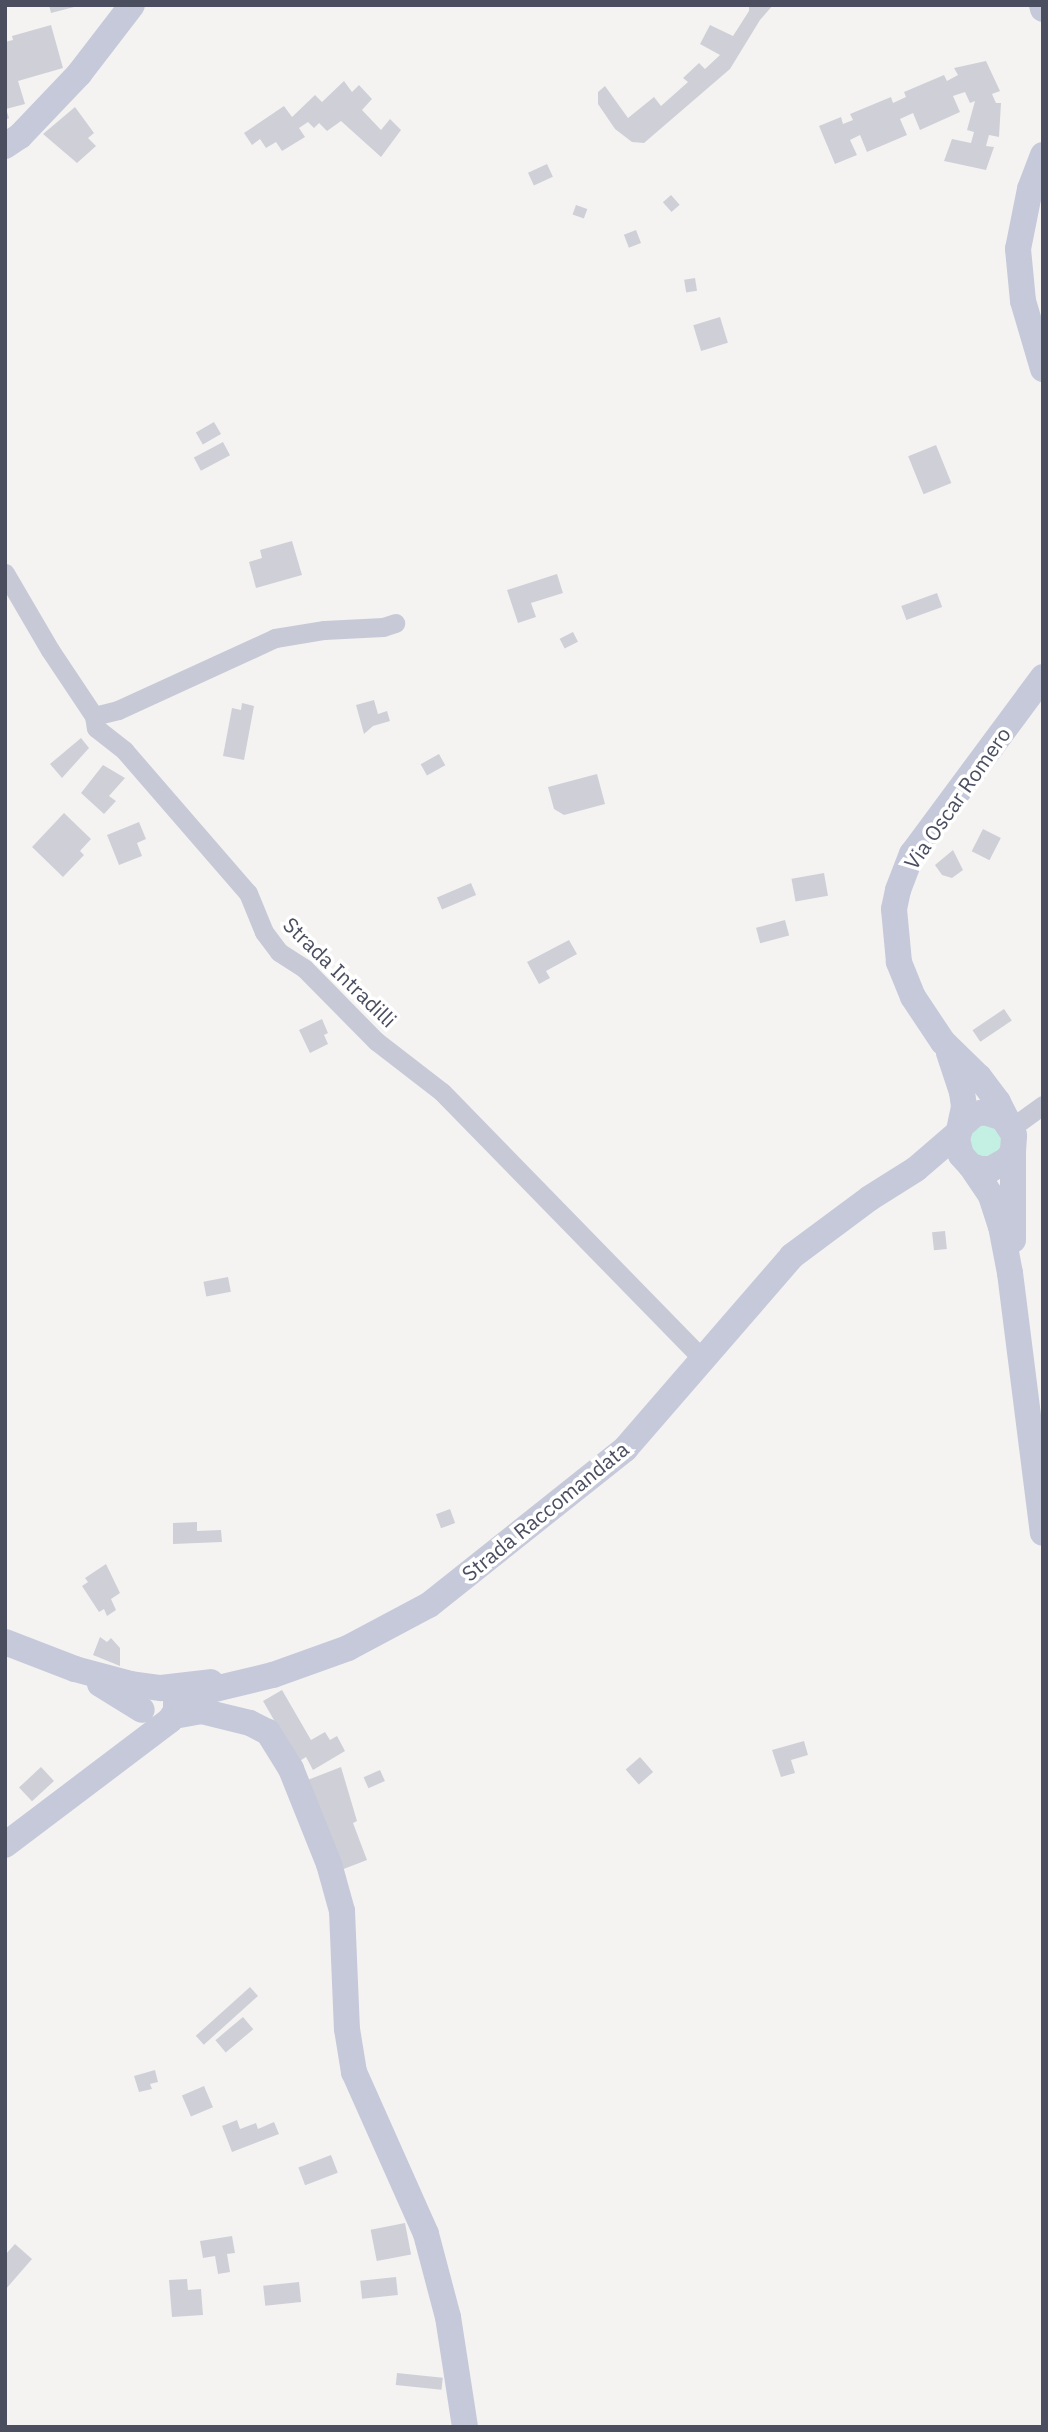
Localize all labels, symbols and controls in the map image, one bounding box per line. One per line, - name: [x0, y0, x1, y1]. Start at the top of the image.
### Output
- street label: Via Oscar Romero: [899, 722, 1015, 874]
- street label: Strada Intradilli: [278, 912, 402, 1032]
- street label: Strada Raccomandata: [457, 1436, 633, 1586]

